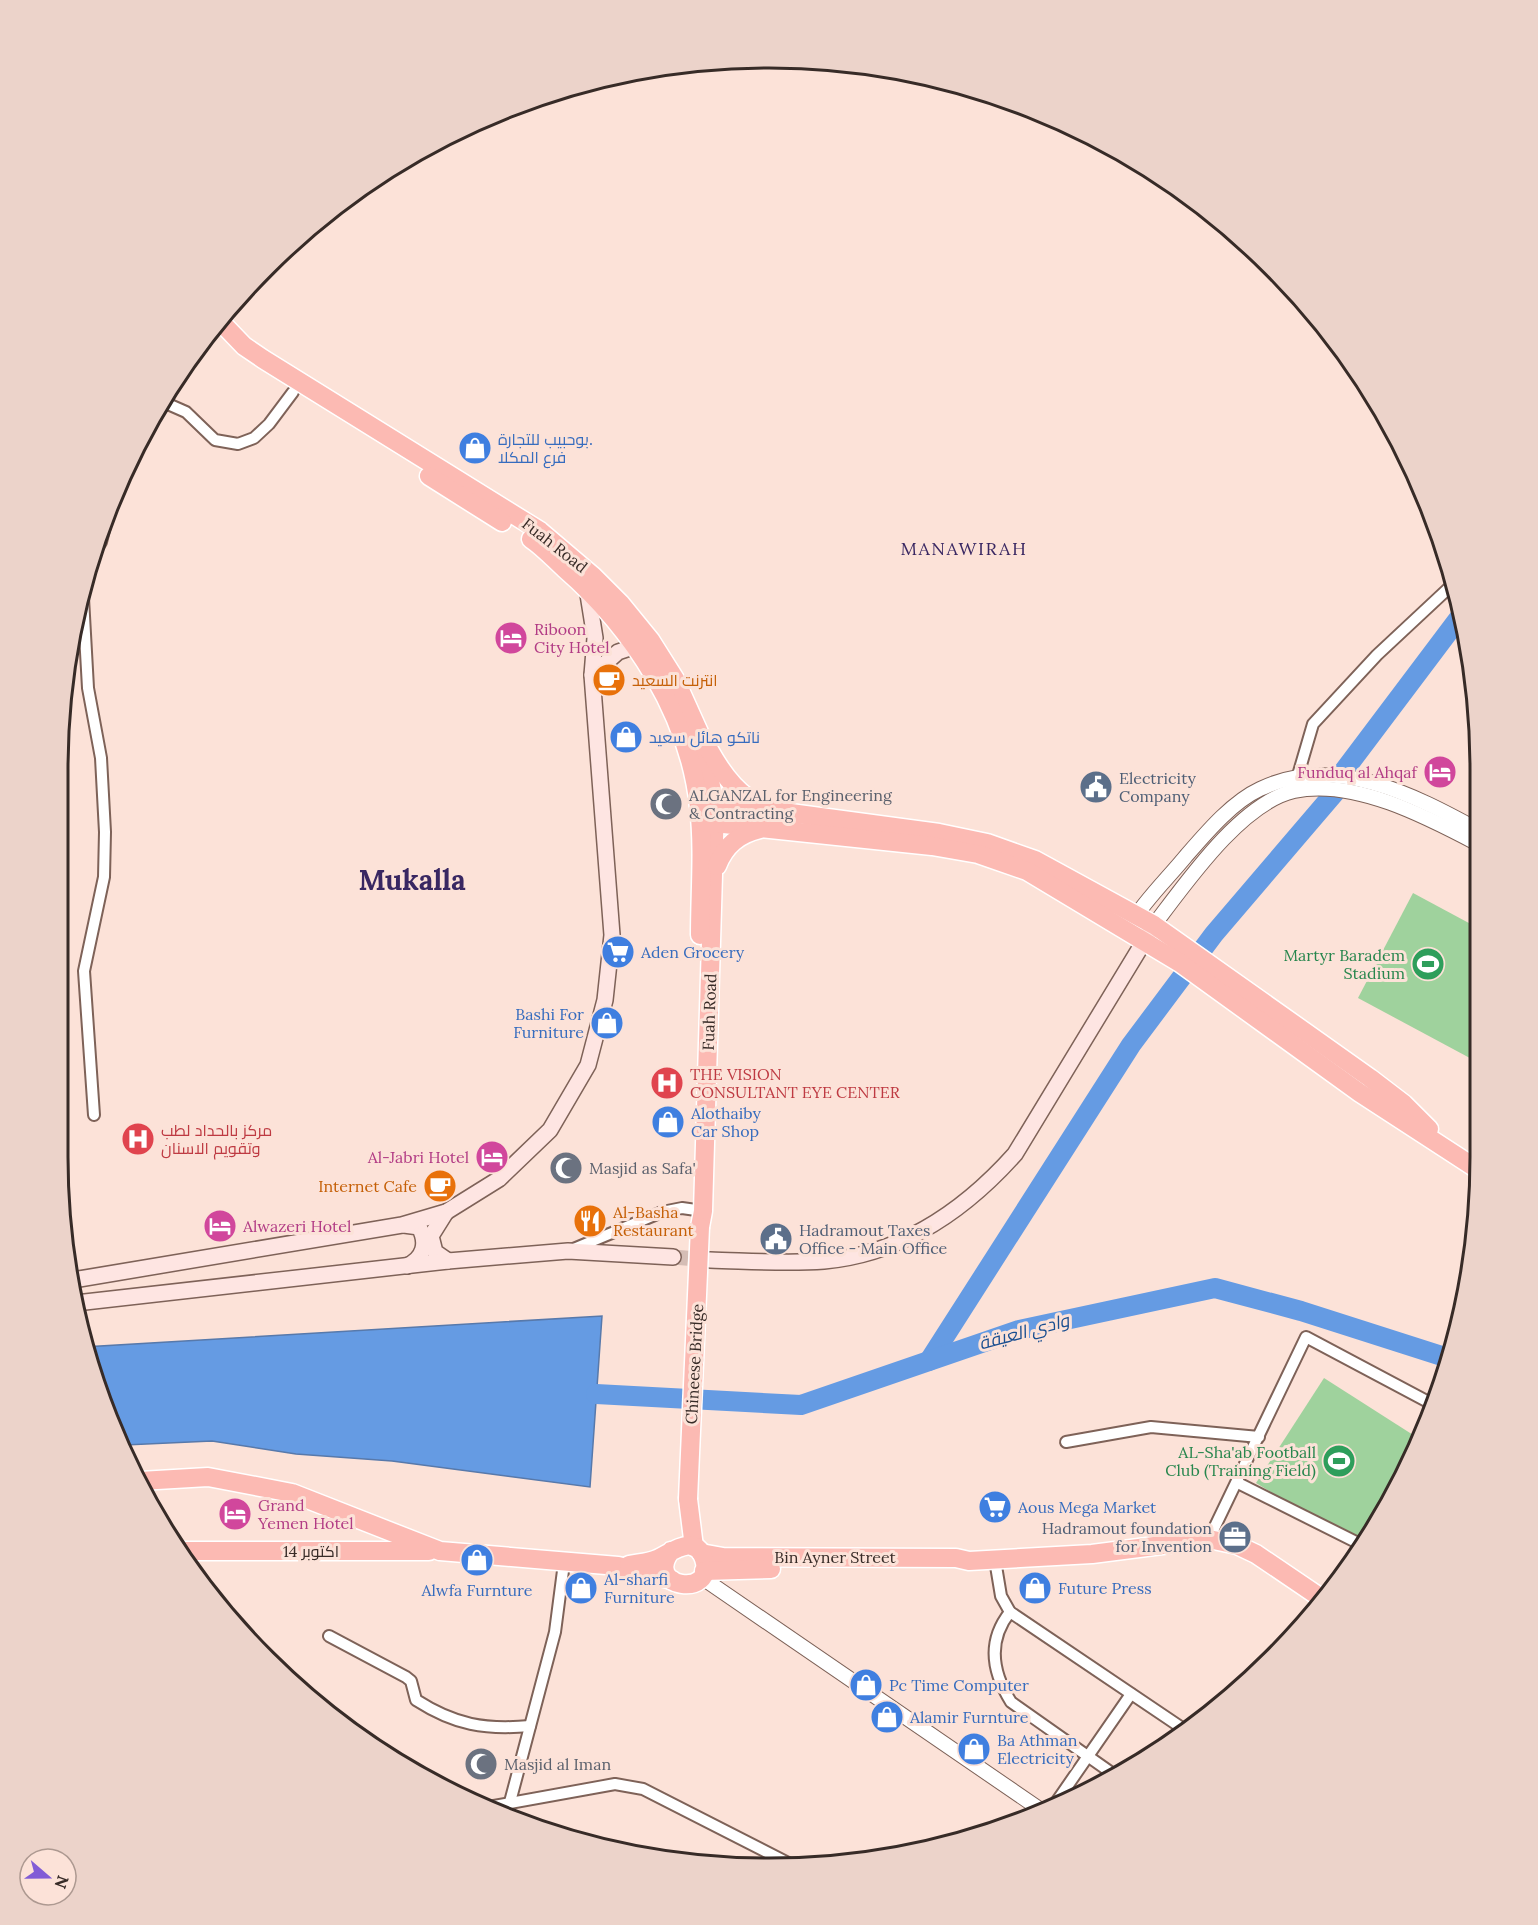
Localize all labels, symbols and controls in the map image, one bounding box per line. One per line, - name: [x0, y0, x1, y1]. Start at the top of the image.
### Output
- place label: بوحبيب للتجارة. فرع المكلا: [498, 429, 593, 469]
- shop icon: بوحبيب للتجارة. فرع المكلا: [457, 430, 493, 466]
- street label: Fuah Road: [518, 513, 592, 577]
- district label: MANAWIRAH: [901, 537, 1027, 560]
- place label: Riboon City Hotel: [534, 619, 610, 657]
- hotel icon: Riboon City Hotel: [493, 620, 529, 656]
- cafe icon: انترنت السعيد: [591, 662, 627, 698]
- place label: انترنت السعيد: [632, 670, 718, 690]
- shop icon: ناتكو هائل سعيد: [608, 719, 644, 755]
- place label: ناتكو هائل سعيد: [649, 727, 760, 748]
- hotel icon: Funduq al Ahqaf: [1422, 754, 1458, 790]
- place label: Funduq al Ahqaf: [1297, 762, 1419, 782]
- place label: Electricity Company: [1119, 768, 1196, 806]
- public building icon: Electricity Company: [1078, 769, 1114, 805]
- place label: ALGANZAL for Engineering & Contracting: [688, 785, 893, 823]
- mosque icon: ALGANZAL for Engineering & Contracting: [648, 786, 684, 822]
- district label: Mukalla: [358, 862, 466, 898]
- supermarket icon: Aden Grocery: [600, 934, 636, 970]
- place label: Aden Grocery: [640, 942, 745, 962]
- place label: Martyr Baradem Stadium: [1283, 945, 1405, 983]
- sports icon: Martyr Baradem Stadium: [1410, 946, 1446, 982]
- street label: Fuah Road: [698, 973, 720, 1051]
- place label: Bashi For Furniture: [513, 1004, 584, 1042]
- shop icon: Bashi For Furniture: [589, 1005, 625, 1041]
- place label: THE VISION CONSULTANT EYE CENTER: [690, 1064, 901, 1102]
- hospital icon: THE VISION CONSULTANT EYE CENTER: [649, 1065, 685, 1101]
- place label: Alothaiby Car Shop: [690, 1103, 761, 1141]
- shop icon: Alothaiby Car Shop: [650, 1104, 686, 1140]
- place label: مركز بالحداد لطب وتقويم الاسنان: [161, 1120, 272, 1160]
- hospital icon: مركز بالحداد لطب وتقويم الاسنان: [120, 1121, 156, 1157]
- hotel icon: Al-Jabri Hotel: [474, 1139, 510, 1175]
- place label: Al-Jabri Hotel: [367, 1147, 469, 1167]
- mosque icon: Masjid as Safa': [548, 1150, 584, 1186]
- place label: Masjid as Safa': [589, 1158, 696, 1178]
- cafe icon: Internet Cafe: [422, 1168, 458, 1204]
- place label: Internet Cafe: [318, 1176, 417, 1196]
- place label: Al-Basha Restaurant: [612, 1202, 695, 1240]
- restaurant icon: Al-Basha Restaurant: [572, 1203, 608, 1239]
- hotel icon: Alwazeri Hotel: [202, 1208, 238, 1244]
- place label: Alwazeri Hotel: [242, 1216, 351, 1236]
- place label: Hadramout Taxes Office - Main Office: [799, 1220, 948, 1258]
- public building icon: Hadramout Taxes Office - Main Office: [758, 1221, 794, 1257]
- street label: Chineese Bridge: [681, 1303, 707, 1425]
- water label: وادي العيقة: [976, 1308, 1074, 1358]
- place label: AL-Sha'ab Football Club (Training Field): [1165, 1442, 1316, 1481]
- sports icon: AL-Sha'ab Football Club (Training Field): [1321, 1443, 1357, 1479]
- supermarket icon: Aous Mega Market: [977, 1489, 1013, 1525]
- place label: Grand Yemen Hotel: [257, 1495, 354, 1533]
- hotel icon: Grand Yemen Hotel: [217, 1496, 253, 1532]
- place label: Aous Mega Market: [1017, 1497, 1157, 1517]
- place label: Hadramout foundation for Invention: [1042, 1518, 1212, 1556]
- office icon: Hadramout foundation for Invention: [1217, 1519, 1253, 1555]
- street label: 14 اكتوبر: [283, 1541, 339, 1561]
- shop icon: Alwfa Furnture: [459, 1542, 495, 1578]
- street label: Bin Ayner Street: [774, 1547, 896, 1567]
- place label: Al-sharfi Furniture: [603, 1569, 675, 1607]
- shop icon: Al-sharfi Furniture: [563, 1570, 599, 1606]
- shop icon: Future Press: [1017, 1570, 1053, 1606]
- place label: Future Press: [1058, 1578, 1152, 1598]
- place label: Alwfa Furnture: [421, 1580, 533, 1600]
- shop icon: Pc Time Computer: [848, 1667, 884, 1703]
- place label: Pc Time Computer: [889, 1675, 1029, 1695]
- shop icon: Alamir Furnture: [869, 1699, 905, 1735]
- place label: Alamir Furnture: [909, 1707, 1029, 1727]
- place label: Ba Athman Electricity: [997, 1730, 1078, 1768]
- shop icon: Ba Athman Electricity: [956, 1731, 992, 1767]
- mosque icon: Masjid al Iman: [463, 1746, 499, 1782]
- place label: Masjid al Iman: [504, 1754, 611, 1774]
- north arrow: [18, 1847, 78, 1907]
- text: N: [51, 1873, 74, 1891]

